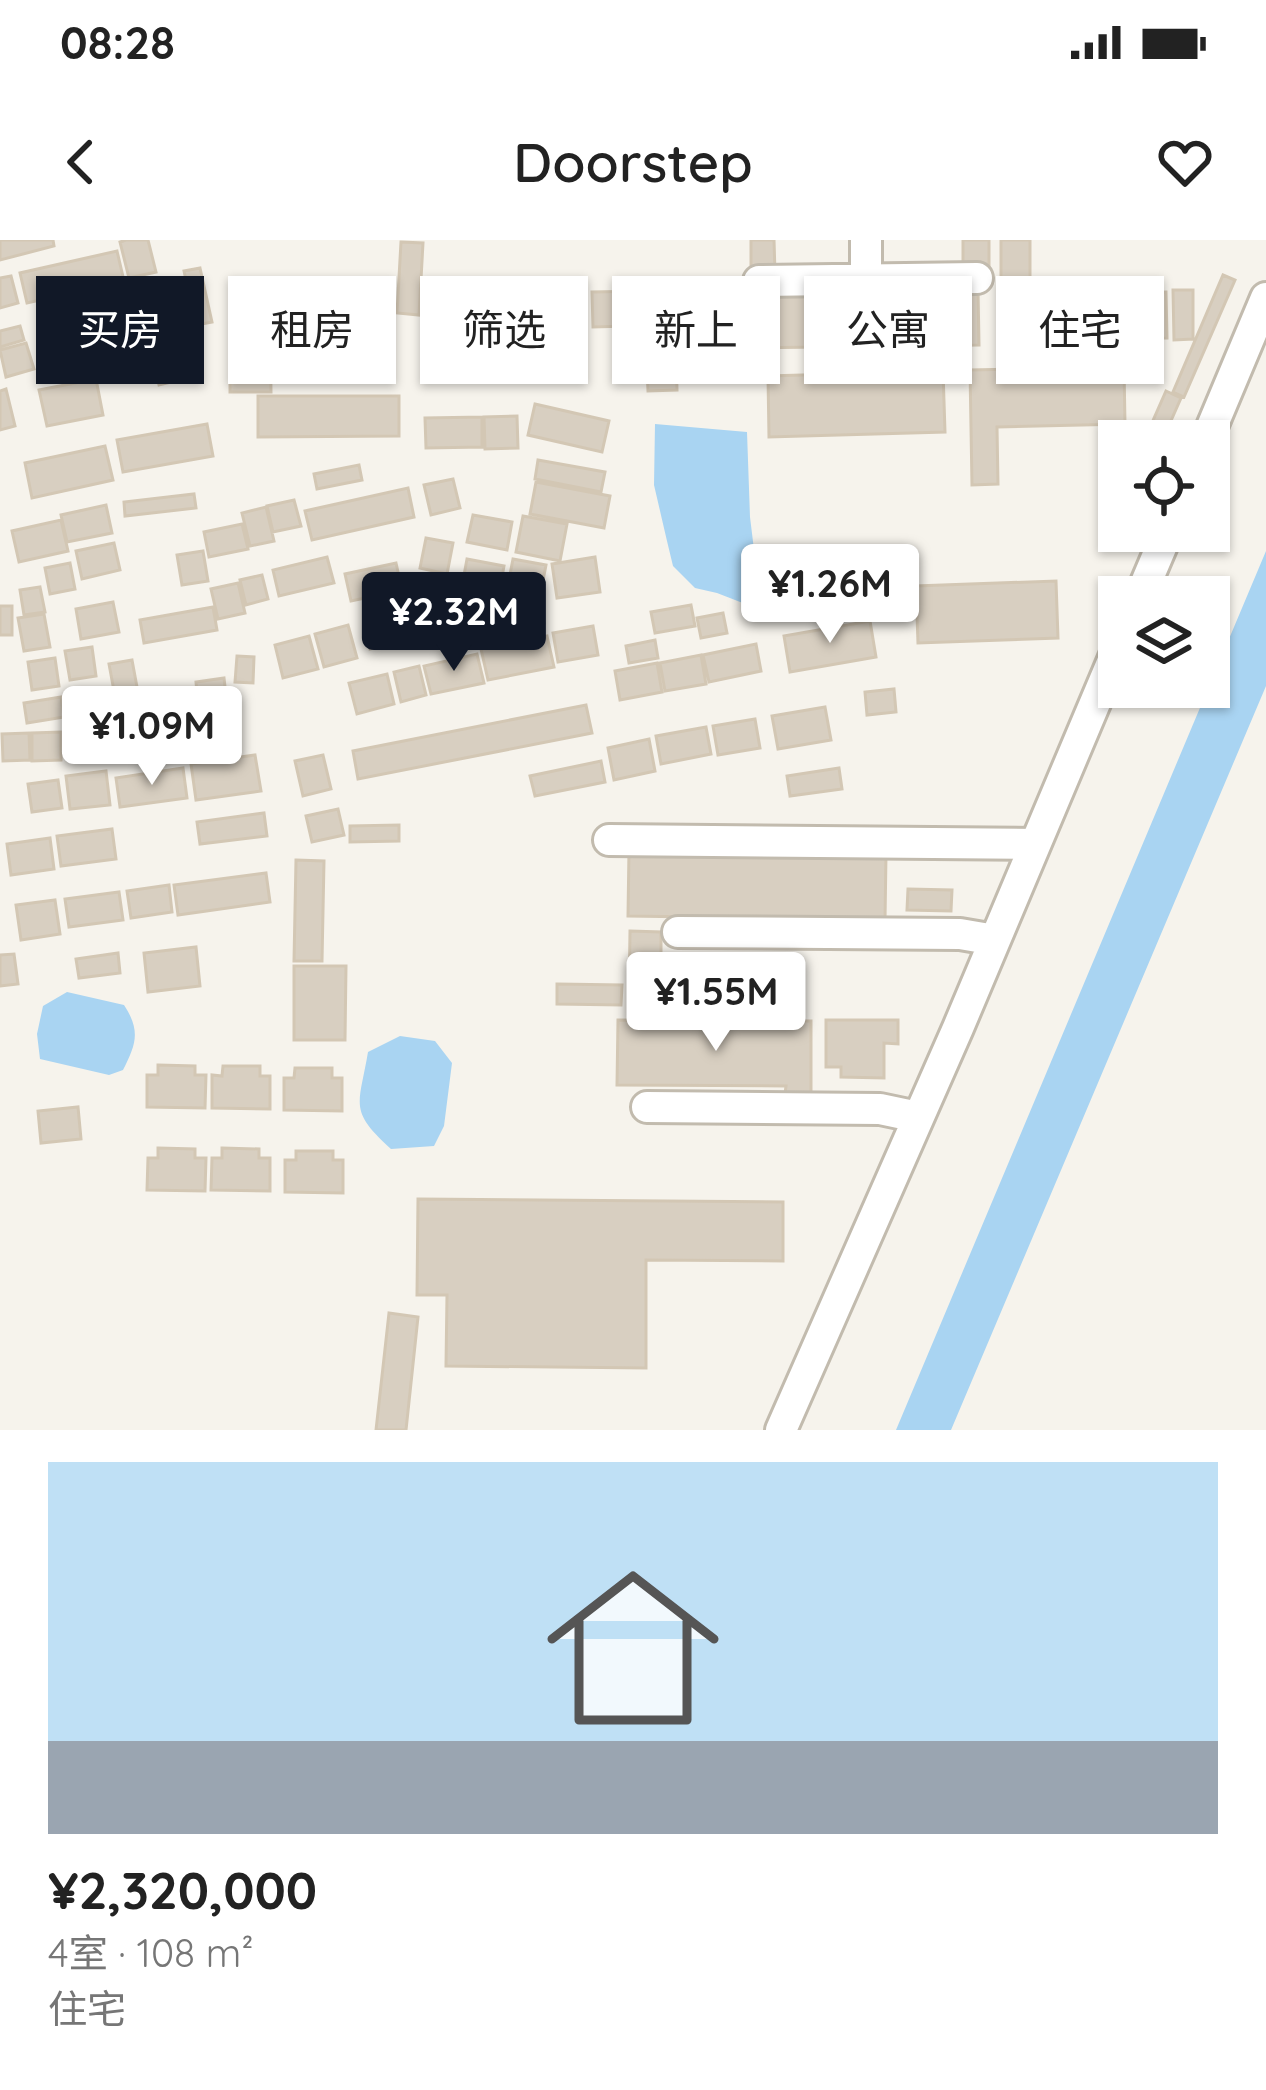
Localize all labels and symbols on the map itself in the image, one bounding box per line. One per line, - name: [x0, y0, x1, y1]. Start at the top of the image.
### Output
- pin: ¥1.26M: [732, 544, 928, 646]
- pin: ¥2.32M: [356, 572, 552, 674]
- pin: ¥1.09M: [54, 686, 250, 788]
- pin: ¥1.55M: [618, 952, 814, 1054]

